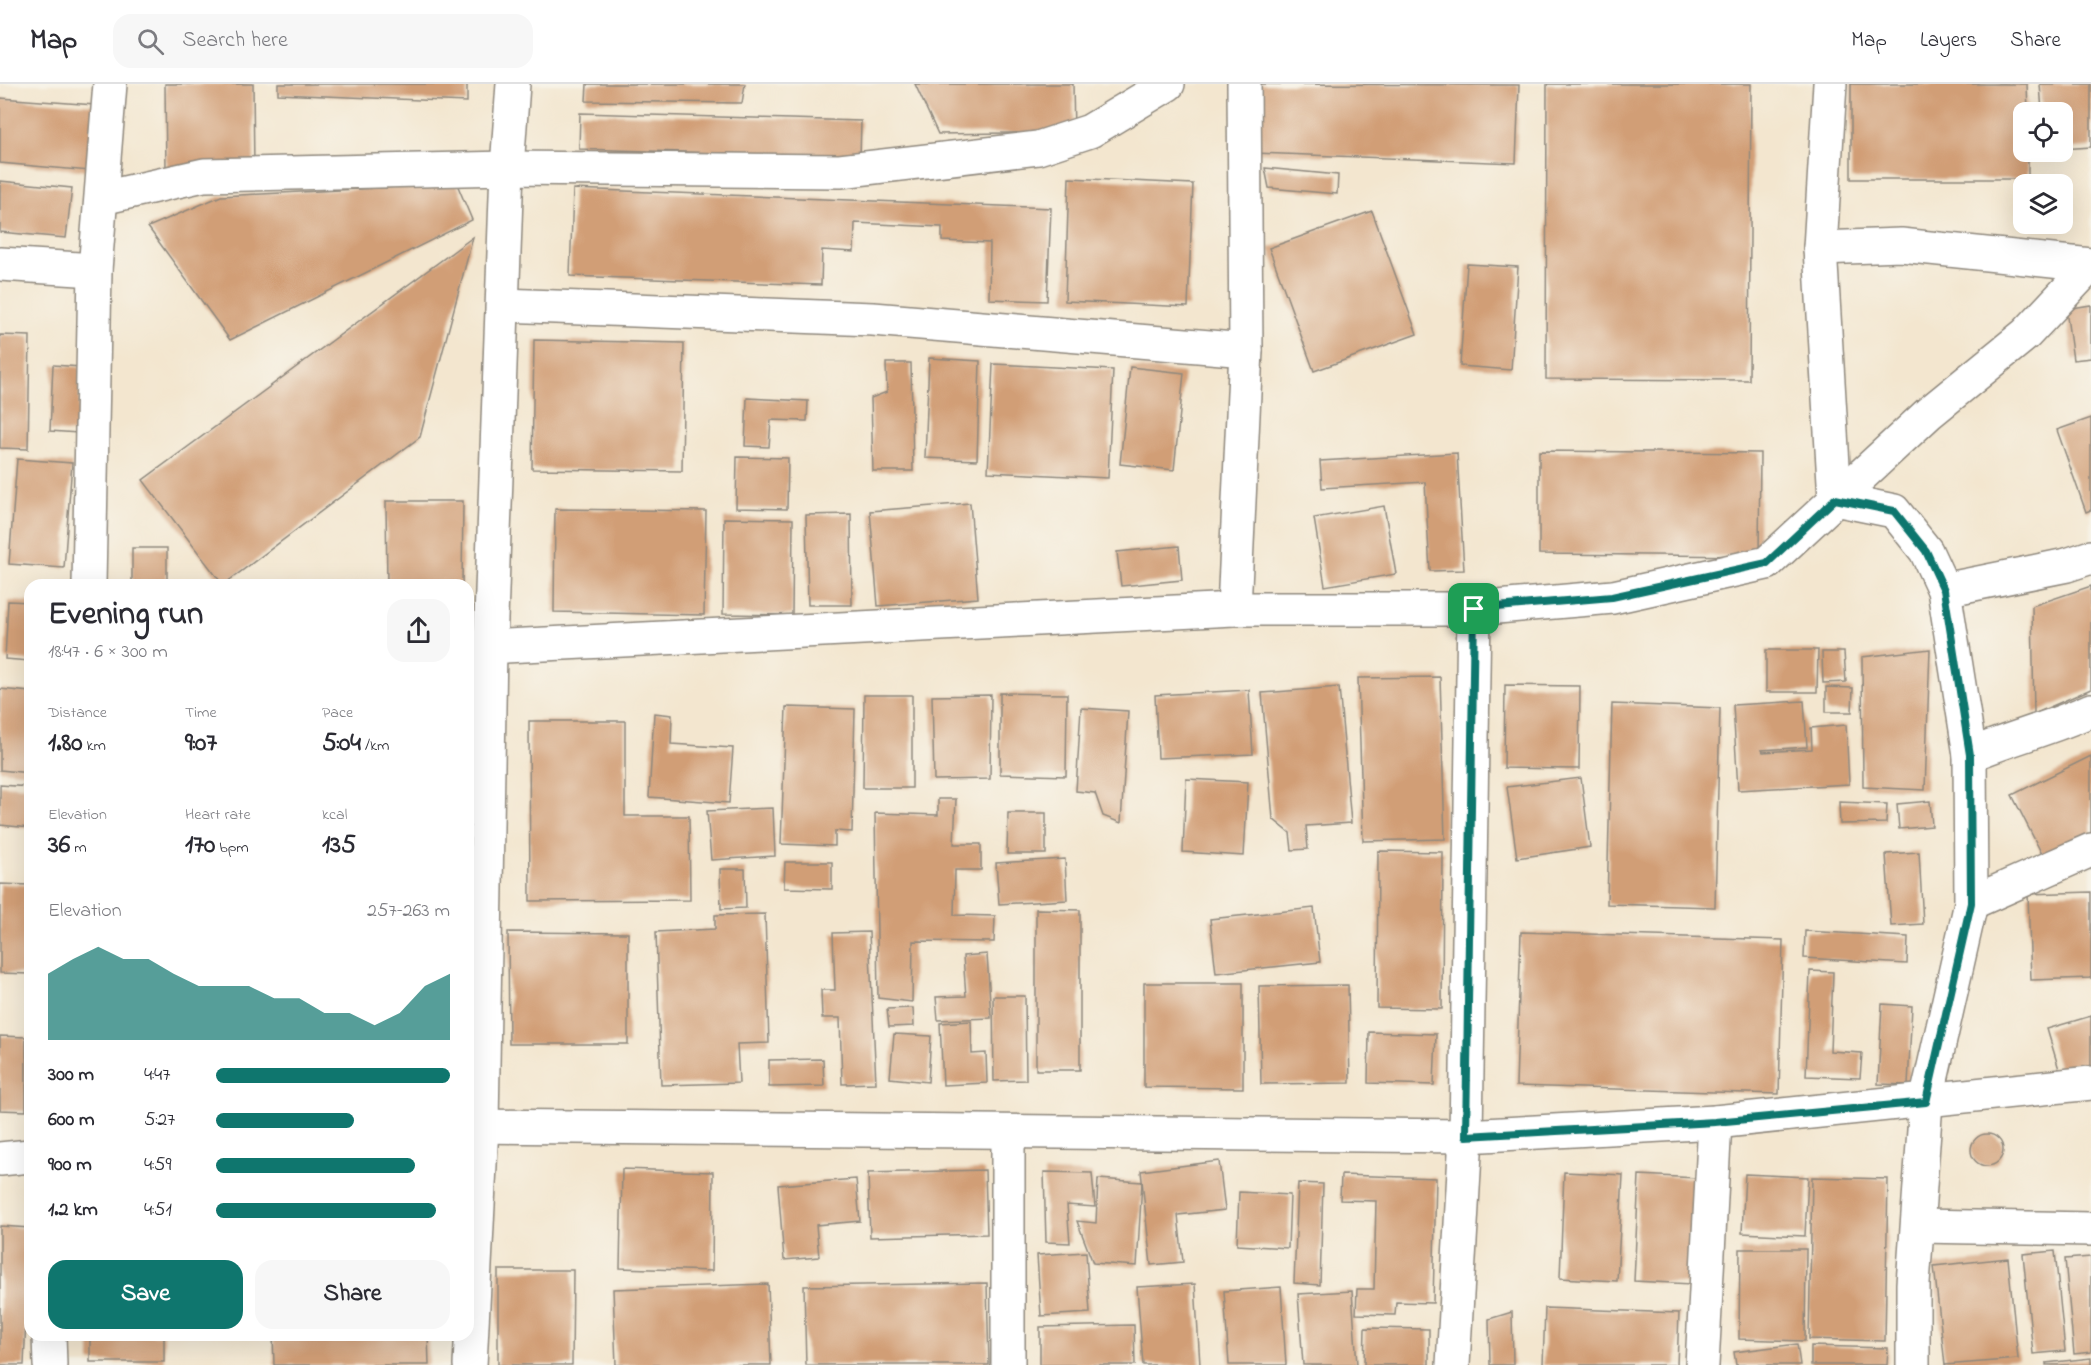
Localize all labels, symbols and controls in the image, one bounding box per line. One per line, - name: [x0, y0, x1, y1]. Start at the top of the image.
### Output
- search box: [113, 14, 533, 68]
- text: Map: [30, 21, 77, 62]
- icon: search: [134, 25, 167, 58]
- text: Search here: [182, 25, 288, 57]
- text: Map: [1851, 26, 1887, 56]
- text: Layers: [1920, 26, 1977, 56]
- text: Share: [2010, 26, 2061, 56]
- map controls: [2013, 102, 2073, 234]
- button: locate: [2013, 102, 2073, 162]
- button: layers: [2013, 174, 2073, 234]
- pin: [1448, 583, 1499, 634]
- text: Evening run: [48, 591, 203, 639]
- icon: arrive: [1457, 592, 1490, 625]
- button: share: [387, 599, 450, 662]
- text: 18:47 · 6 × 300 m: [48, 638, 168, 667]
- text: Distance: [48, 701, 107, 725]
- text: Time: [185, 701, 217, 725]
- text: Pace: [322, 701, 353, 725]
- text: 1.80: [48, 725, 83, 763]
- text: 9:07: [185, 725, 217, 763]
- text: 5:04: [322, 725, 361, 763]
- text: km: [83, 734, 106, 758]
- text: /km: [361, 734, 389, 758]
- text: Elevation: [48, 803, 107, 827]
- text: Heart rate: [185, 803, 251, 827]
- text: kcal: [322, 803, 347, 827]
- text: 36: [48, 827, 70, 865]
- text: 170: [185, 827, 215, 865]
- text: 135: [322, 827, 356, 865]
- text: m: [70, 836, 87, 860]
- text: bpm: [215, 836, 249, 860]
- text: Elevation: [48, 897, 122, 926]
- text: 257–263 m: [367, 897, 450, 926]
- text: 300 m: [48, 1061, 94, 1090]
- text: 4:47: [144, 1061, 170, 1090]
- text: 600 m: [48, 1106, 95, 1135]
- text: 5:27: [144, 1106, 175, 1135]
- text: 900 m: [48, 1151, 92, 1180]
- text: 4:59: [144, 1151, 171, 1180]
- text: 1.2 km: [48, 1196, 98, 1225]
- text: 4:51: [144, 1196, 172, 1225]
- button: Save: [48, 1260, 243, 1329]
- button: Share: [255, 1260, 450, 1329]

